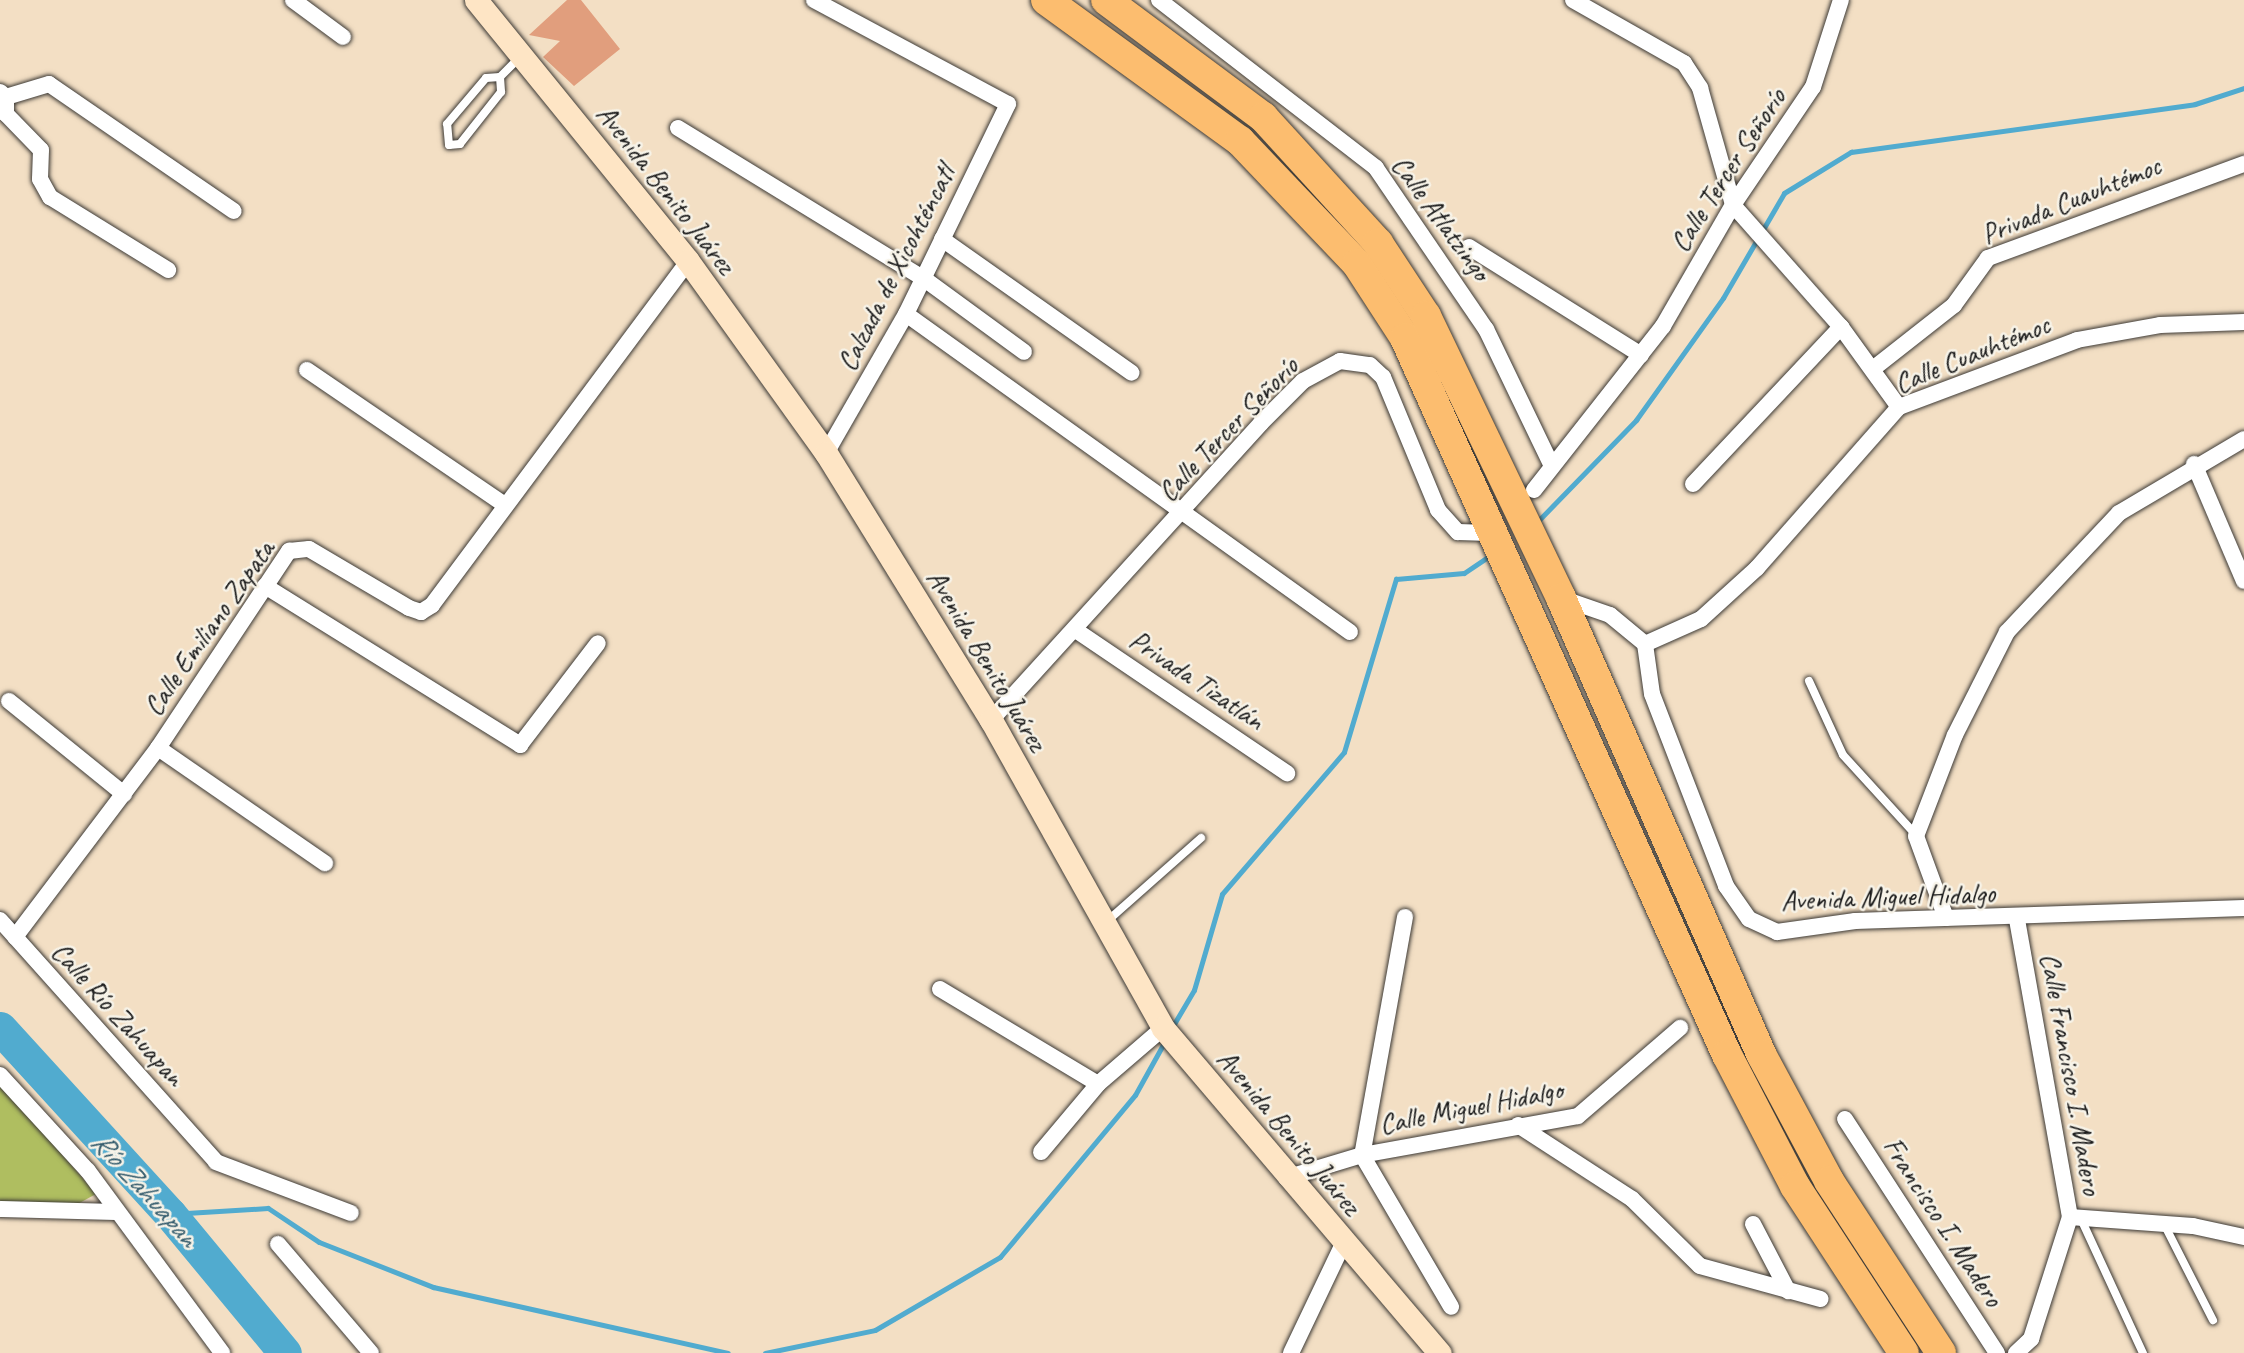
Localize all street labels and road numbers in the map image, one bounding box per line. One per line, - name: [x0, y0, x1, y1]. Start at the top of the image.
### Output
- street label: Calle Tercer Señorío: [1663, 83, 1793, 257]
- street label: Avenida Benito Juárez: [590, 98, 742, 280]
- street label: Calle Atlatzingo: [1384, 149, 1498, 287]
- street label: Privada Cuauhtémoc: [1976, 149, 2166, 251]
- street label: Calzada de Xicohténcatl: [830, 160, 962, 376]
- street label: Calle Cuauhtémoc: [1890, 308, 2054, 400]
- street label: Calle Tercer Señorío: [1151, 350, 1305, 508]
- street label: Calle Emiliano Zapata: [136, 534, 282, 722]
- street label: Avenida Benito Juárez: [920, 563, 1054, 757]
- street label: Privada Tizatlán: [1123, 623, 1271, 737]
- street label: Avenida Miguel Hidalgo: [1780, 876, 1996, 918]
- street label: Calle Río Zahuapan: [44, 934, 192, 1094]
- street label: Calle Francisco I. Madero: [2033, 950, 2109, 1198]
- street label: Avenida Benito Juárez: [1210, 1043, 1368, 1221]
- street label: Calle Miguel Hidalgo: [1377, 1073, 1565, 1141]
- street label: Francisco I. Madero: [1876, 1131, 2010, 1313]

